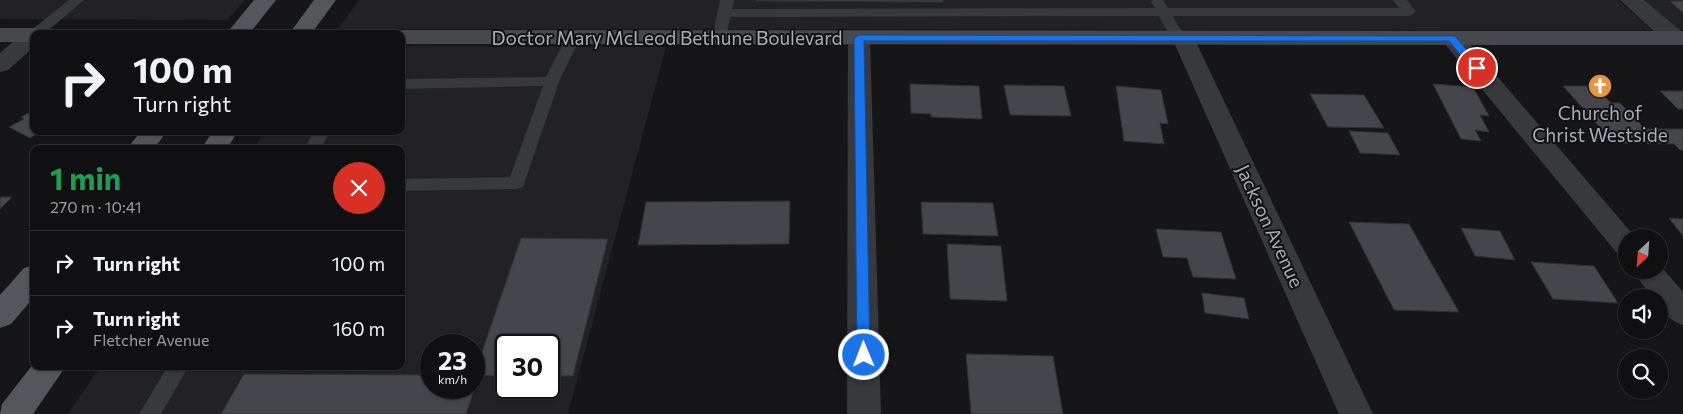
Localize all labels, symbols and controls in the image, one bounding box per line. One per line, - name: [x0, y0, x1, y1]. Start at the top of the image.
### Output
- street label: Doctor Mary McLeod Bethune Boulevard: [492, 26, 842, 49]
- text: 100 m: [133, 47, 233, 90]
- pin: [1456, 47, 1498, 89]
- icon: right: [50, 50, 115, 115]
- icon: arrive: [1463, 54, 1491, 82]
- church icon: Church of Christ Westside: [1587, 73, 1613, 99]
- text: Turn right: [133, 90, 231, 117]
- place label: Church of Christ Westside: [1532, 101, 1668, 146]
- text: 1 min: [50, 159, 121, 196]
- street label: Jackson Avenue: [1232, 161, 1309, 291]
- button: close: [333, 162, 385, 214]
- text: 270 m · 10:41: [50, 197, 142, 216]
- north arrow: [1618, 229, 1668, 279]
- map controls: [1618, 229, 1668, 399]
- icon: right: [50, 249, 78, 277]
- text: Turn right: [93, 252, 180, 275]
- text: 100 m: [332, 252, 385, 275]
- button: sound: [1618, 289, 1668, 339]
- text: Turn right: [93, 307, 180, 330]
- icon: right: [50, 314, 78, 342]
- text: 160 m: [333, 317, 385, 340]
- position arrow: [837, 328, 889, 380]
- text: Fletcher Avenue: [93, 330, 209, 349]
- speed limit sign: 30: [495, 334, 560, 399]
- text: 23: [438, 345, 467, 375]
- button: search: [1618, 349, 1668, 399]
- text: km/h: [438, 372, 467, 386]

